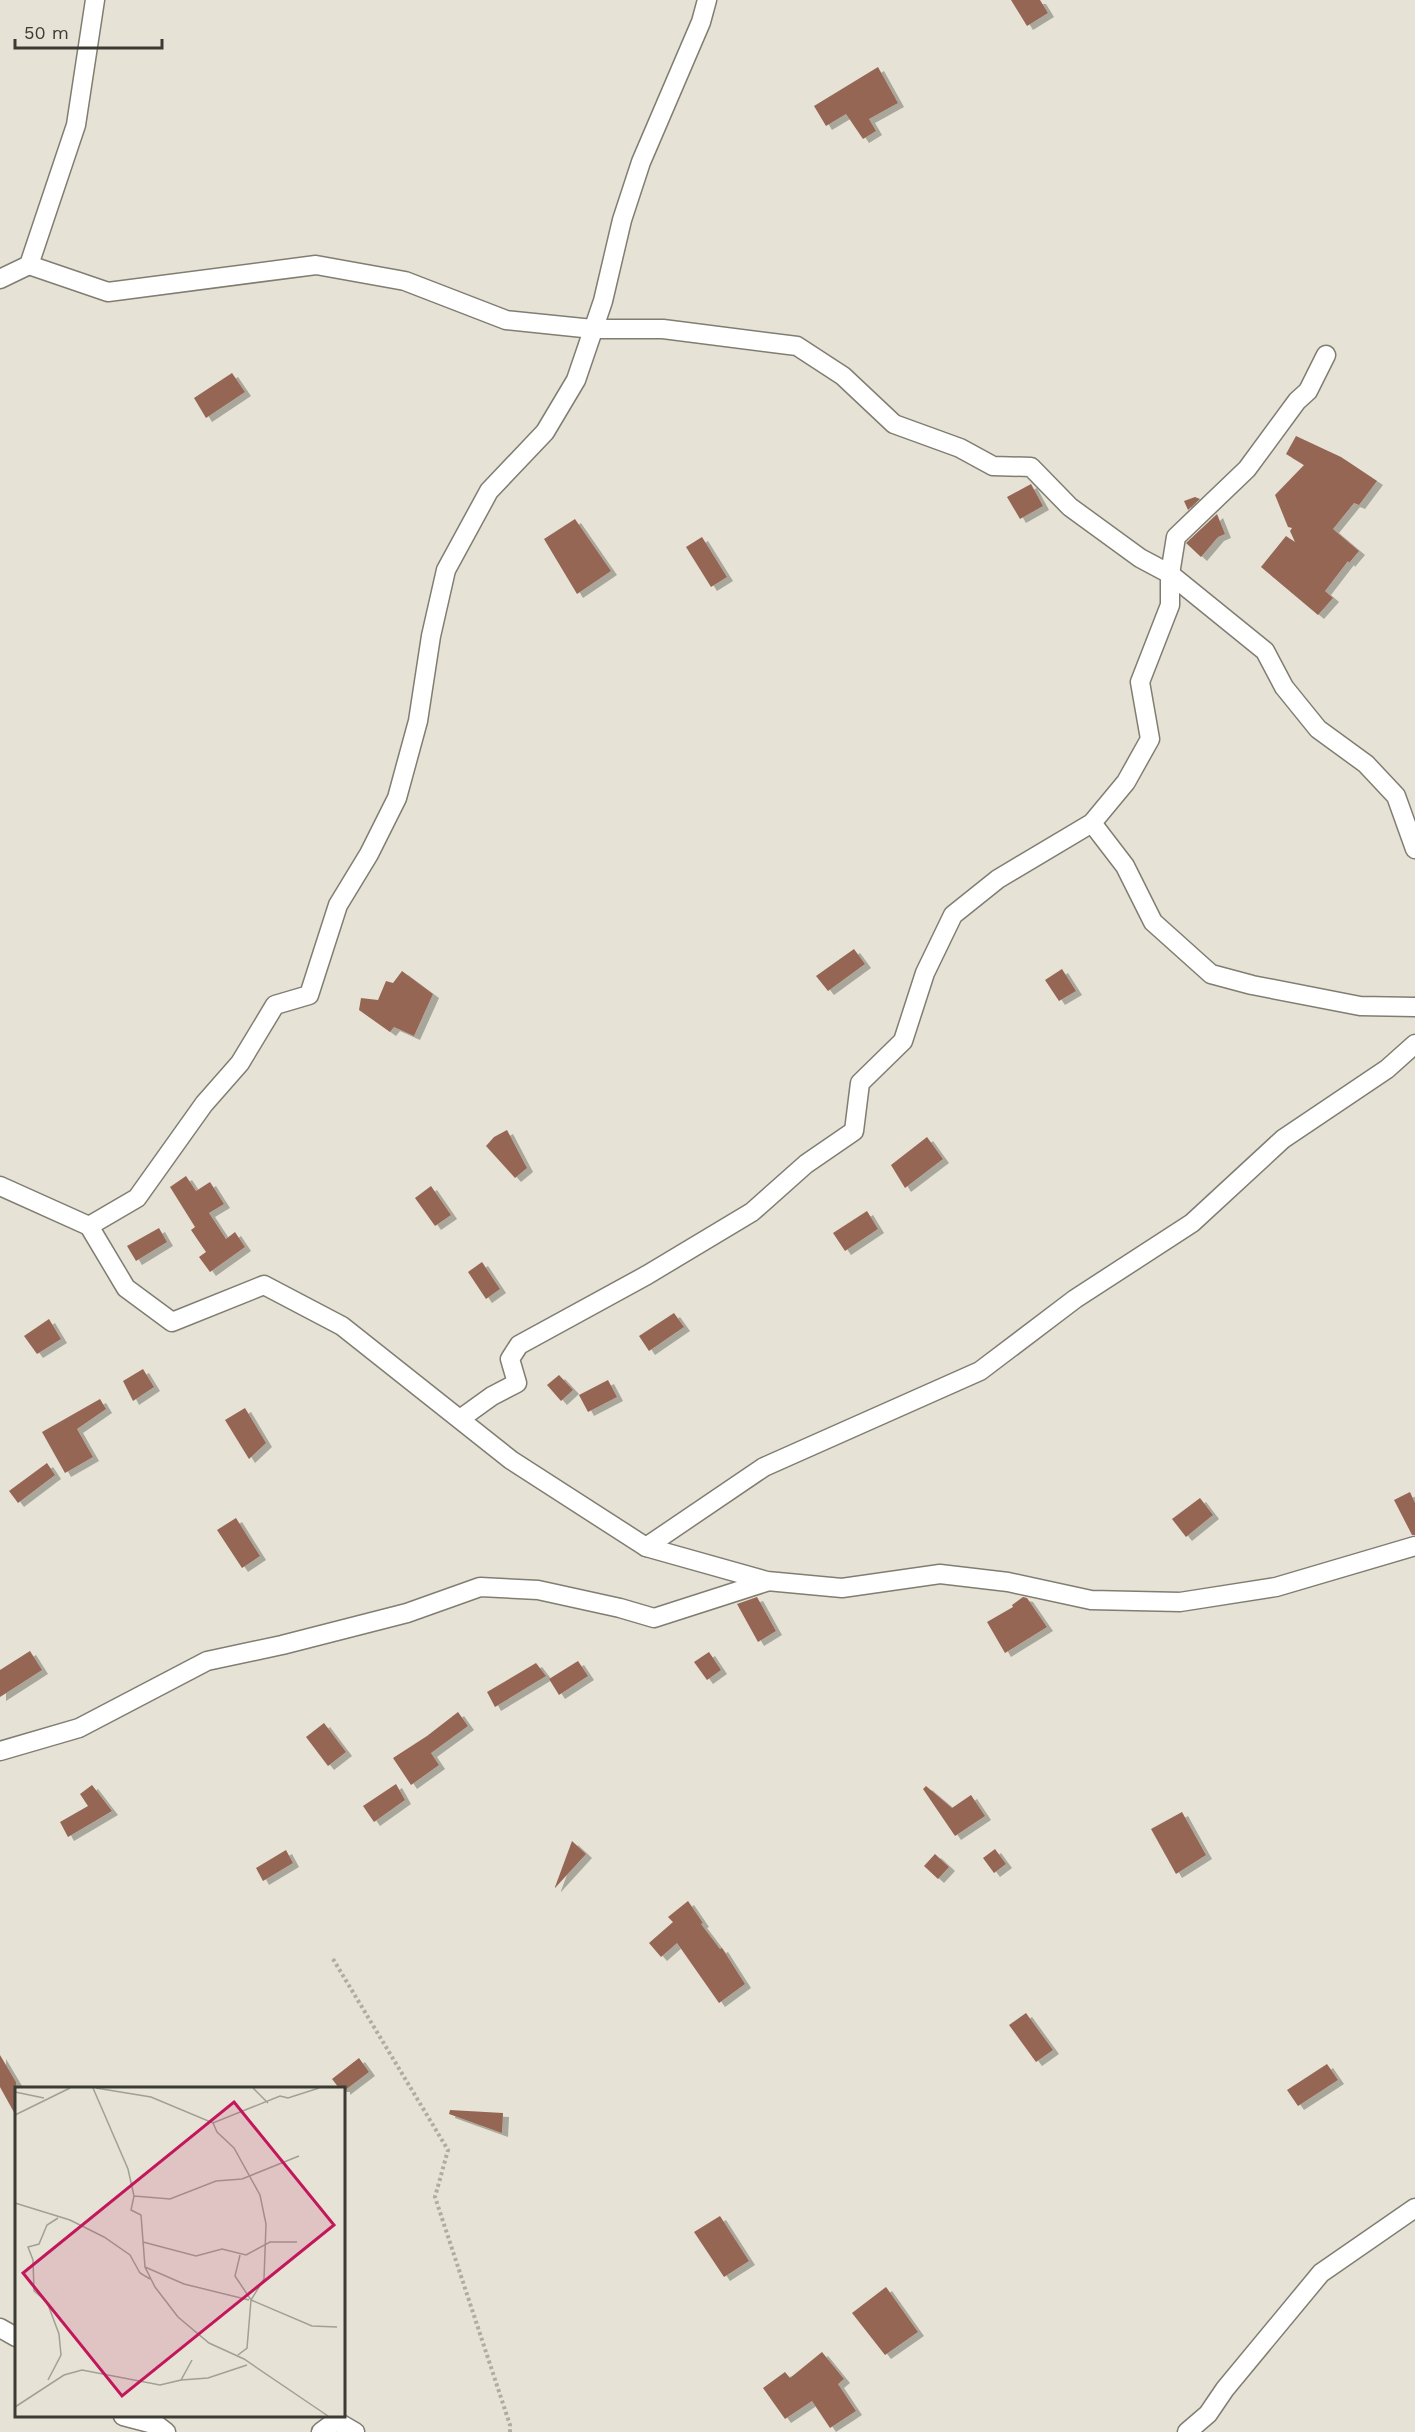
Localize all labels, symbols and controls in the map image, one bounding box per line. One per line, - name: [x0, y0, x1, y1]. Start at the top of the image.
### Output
- scale bar: [15, 12, 162, 50]
- text: 50 m: [24, 22, 69, 43]
- inset map: [15, 2087, 345, 2417]

